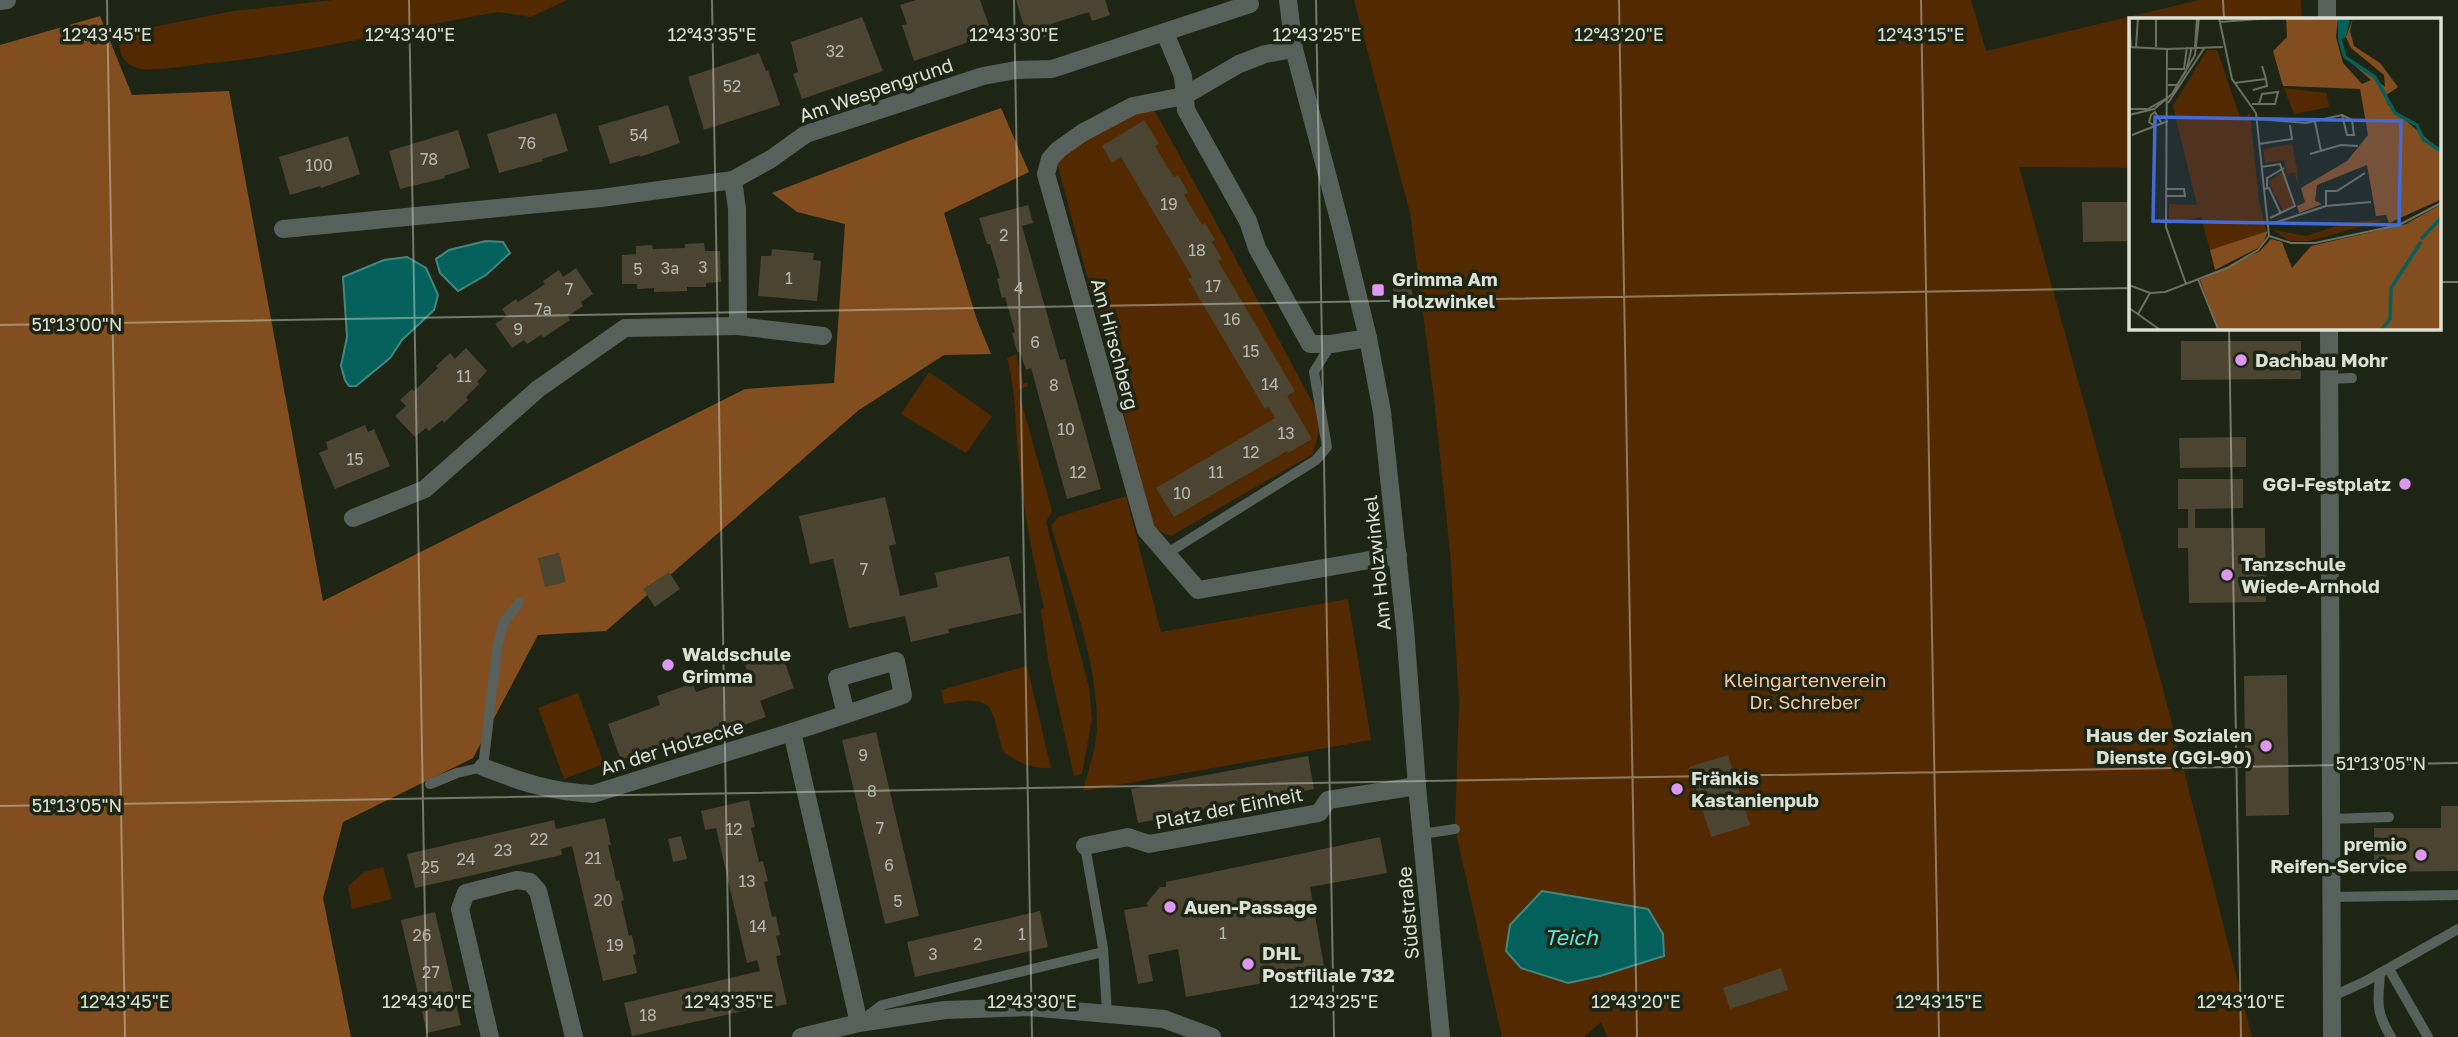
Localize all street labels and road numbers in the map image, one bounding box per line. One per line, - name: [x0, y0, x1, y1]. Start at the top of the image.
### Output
- street label: Am Wespengrund: [796, 52, 956, 127]
- street label: Am Hirschberg: [1087, 276, 1144, 412]
- street label: Am Holzwinkel: [1358, 494, 1395, 632]
- street label: An der Holzecke: [597, 714, 746, 779]
- street label: Platz der Einheit: [1153, 782, 1305, 833]
- street label: Südstraße: [1392, 866, 1423, 960]

